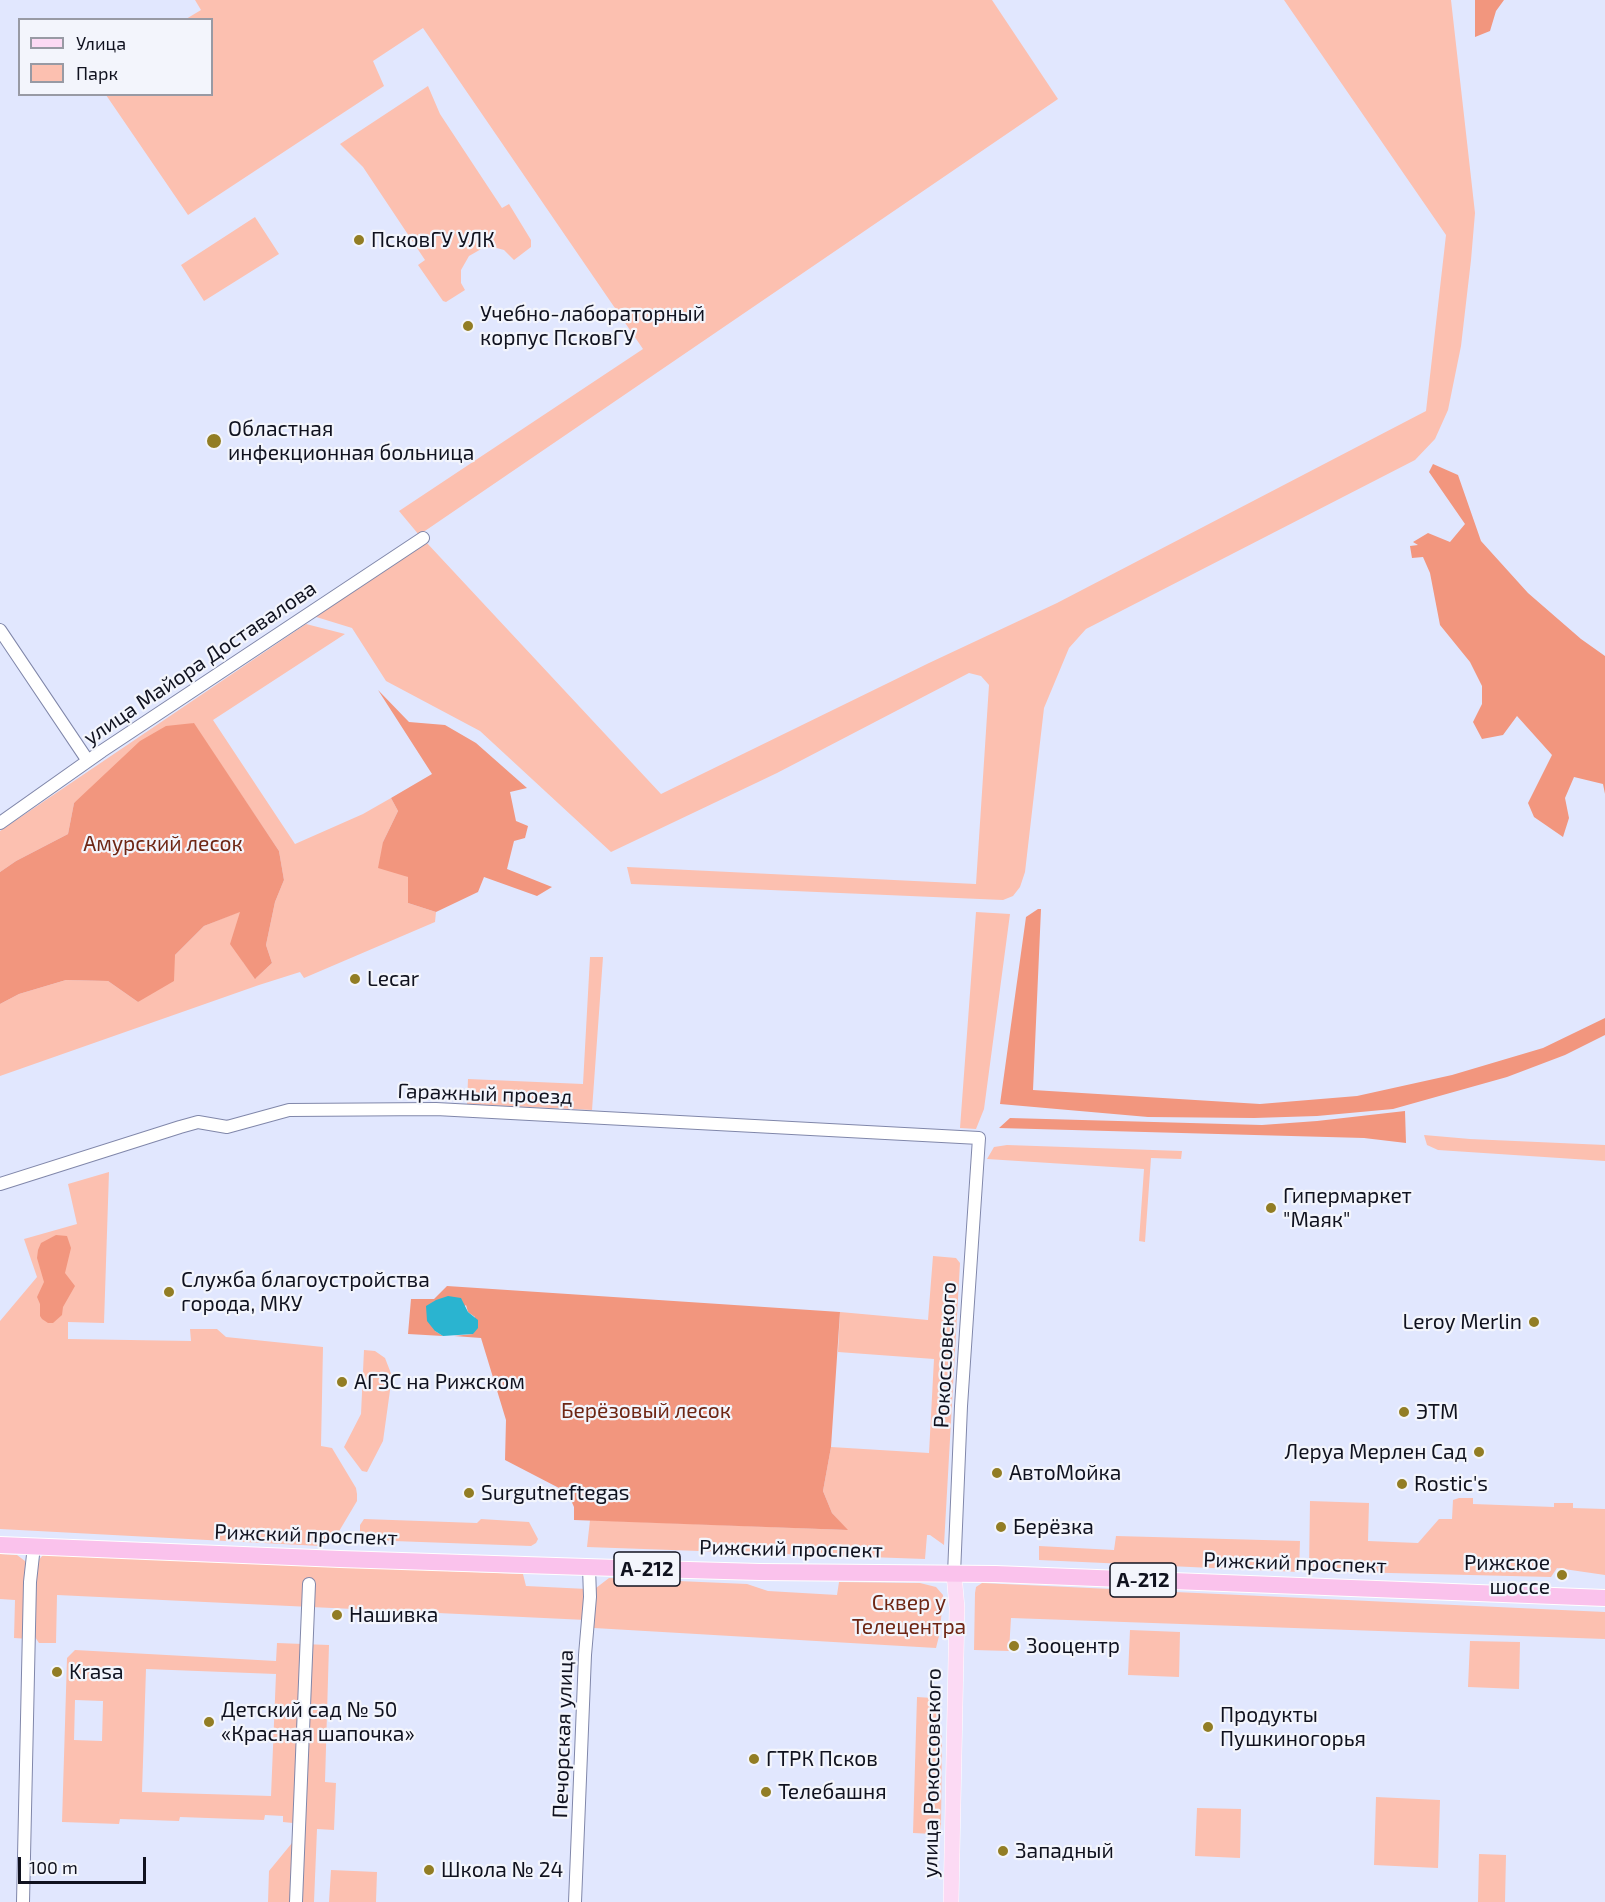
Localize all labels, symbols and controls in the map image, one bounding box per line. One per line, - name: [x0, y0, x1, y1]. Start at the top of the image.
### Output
- legend: [18, 18, 213, 96]
- text: Улица: [76, 32, 126, 54]
- text: Парк: [76, 62, 118, 84]
- place label: ПсковГУ УЛК: [371, 227, 495, 253]
- marker: ПсковГУ УЛК: [352, 233, 366, 247]
- place label: Учебно-лабораторный корпус ПсковГУ: [480, 301, 705, 351]
- marker: Учебно-лабораторный корпус ПсковГУ: [461, 319, 475, 333]
- place label: Областная инфекционная больница: [228, 416, 474, 466]
- marker: Областная инфекционная больница: [205, 432, 223, 450]
- street label: улица Майора Доставалова: [79, 576, 321, 750]
- park label: Амурский лесок: [83, 831, 243, 857]
- place label: Lecar: [367, 966, 419, 992]
- marker: Lecar: [348, 972, 362, 986]
- street label: Гаражный проезд: [397, 1078, 573, 1110]
- place label: Гипермаркет "Маяк": [1283, 1183, 1412, 1233]
- marker: Гипермаркет "Маяк": [1264, 1201, 1278, 1215]
- place label: Служба благоустройства города, МКУ: [181, 1267, 430, 1317]
- street label: Рокоссовского: [929, 1281, 961, 1429]
- marker: Служба благоустройства города, МКУ: [162, 1285, 176, 1299]
- place label: Leroy Merlin: [1402, 1309, 1522, 1335]
- marker: Leroy Merlin: [1527, 1315, 1541, 1329]
- place label: АГЗС на Рижском: [354, 1369, 525, 1395]
- marker: АГЗС на Рижском: [335, 1375, 349, 1389]
- park label: Берёзовый лесок: [561, 1398, 731, 1424]
- place label: ЭТМ: [1416, 1399, 1458, 1425]
- marker: ЭТМ: [1397, 1405, 1411, 1419]
- place label: Леруа Мерлен Сад: [1285, 1439, 1467, 1465]
- marker: Леруа Мерлен Сад: [1472, 1445, 1486, 1459]
- place label: АвтоМойка: [1009, 1460, 1121, 1486]
- marker: АвтоМойка: [990, 1466, 1004, 1480]
- place label: Rostic's: [1414, 1471, 1488, 1497]
- marker: Rostic's: [1395, 1477, 1409, 1491]
- place label: Surgutneftegas: [481, 1480, 629, 1506]
- marker: Surgutneftegas: [462, 1486, 476, 1500]
- place label: Берёзка: [1013, 1514, 1094, 1540]
- street label: Рижский проспект: [214, 1519, 398, 1551]
- marker: Берёзка: [994, 1520, 1008, 1534]
- street label: Рижский проспект: [699, 1535, 883, 1563]
- street label: Рижский проспект: [1203, 1547, 1387, 1579]
- place label: Рижское шоссе: [1464, 1550, 1550, 1600]
- road number: А-212: [614, 1552, 680, 1586]
- road number: А-212: [1110, 1563, 1176, 1597]
- marker: Рижское шоссе: [1555, 1568, 1569, 1582]
- park label: Сквер у Телецентра: [852, 1590, 966, 1640]
- place label: Нашивка: [349, 1602, 438, 1628]
- marker: Нашивка: [330, 1608, 344, 1622]
- place label: Зооцентр: [1026, 1633, 1120, 1659]
- marker: Зооцентр: [1007, 1639, 1021, 1653]
- street label: Печорская улица: [547, 1649, 579, 1819]
- place label: Krasa: [69, 1659, 124, 1685]
- marker: Krasa: [50, 1665, 64, 1679]
- street label: улица Рокоссовского: [918, 1668, 946, 1878]
- place label: Детский сад № 50 «Красная шапочка»: [221, 1697, 415, 1747]
- place label: Продукты Пушкиногорья: [1220, 1702, 1366, 1752]
- marker: Детский сад № 50 «Красная шапочка»: [202, 1715, 216, 1729]
- marker: Продукты Пушкиногорья: [1201, 1720, 1215, 1734]
- place label: ГТРК Псков: [766, 1746, 878, 1772]
- marker: ГТРК Псков: [747, 1752, 761, 1766]
- place label: Телебашня: [778, 1779, 887, 1805]
- marker: Телебашня: [759, 1785, 773, 1799]
- place label: Западный: [1015, 1838, 1114, 1864]
- marker: Западный: [996, 1844, 1010, 1858]
- scale bar: [21, 1845, 148, 1883]
- text: 100 m: [29, 1856, 78, 1878]
- place label: Школа № 24: [441, 1857, 563, 1883]
- marker: Школа № 24: [422, 1863, 436, 1877]

